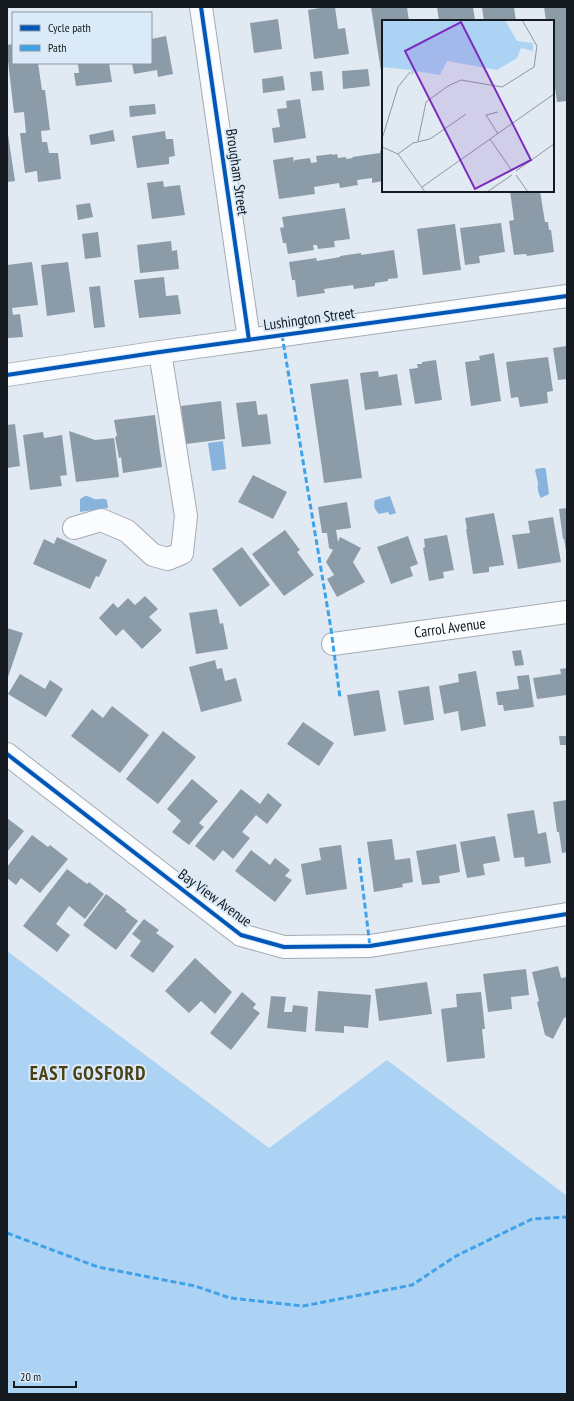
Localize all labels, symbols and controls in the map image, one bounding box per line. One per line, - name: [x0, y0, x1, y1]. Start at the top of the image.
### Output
- legend: [12, 12, 152, 64]
- text: Cycle path: [48, 20, 91, 35]
- inset map: [382, 20, 554, 192]
- text: Path: [48, 40, 66, 55]
- street label: Brougham Street: [222, 127, 253, 216]
- street label: Lushington Street: [262, 303, 356, 334]
- street label: Carrol Avenue: [413, 613, 487, 642]
- street label: Bay View Avenue: [175, 864, 256, 931]
- district label: EAST GOSFORD: [30, 1061, 146, 1085]
- scale bar: [14, 1363, 76, 1389]
- text: 20 m: [20, 1369, 41, 1384]

